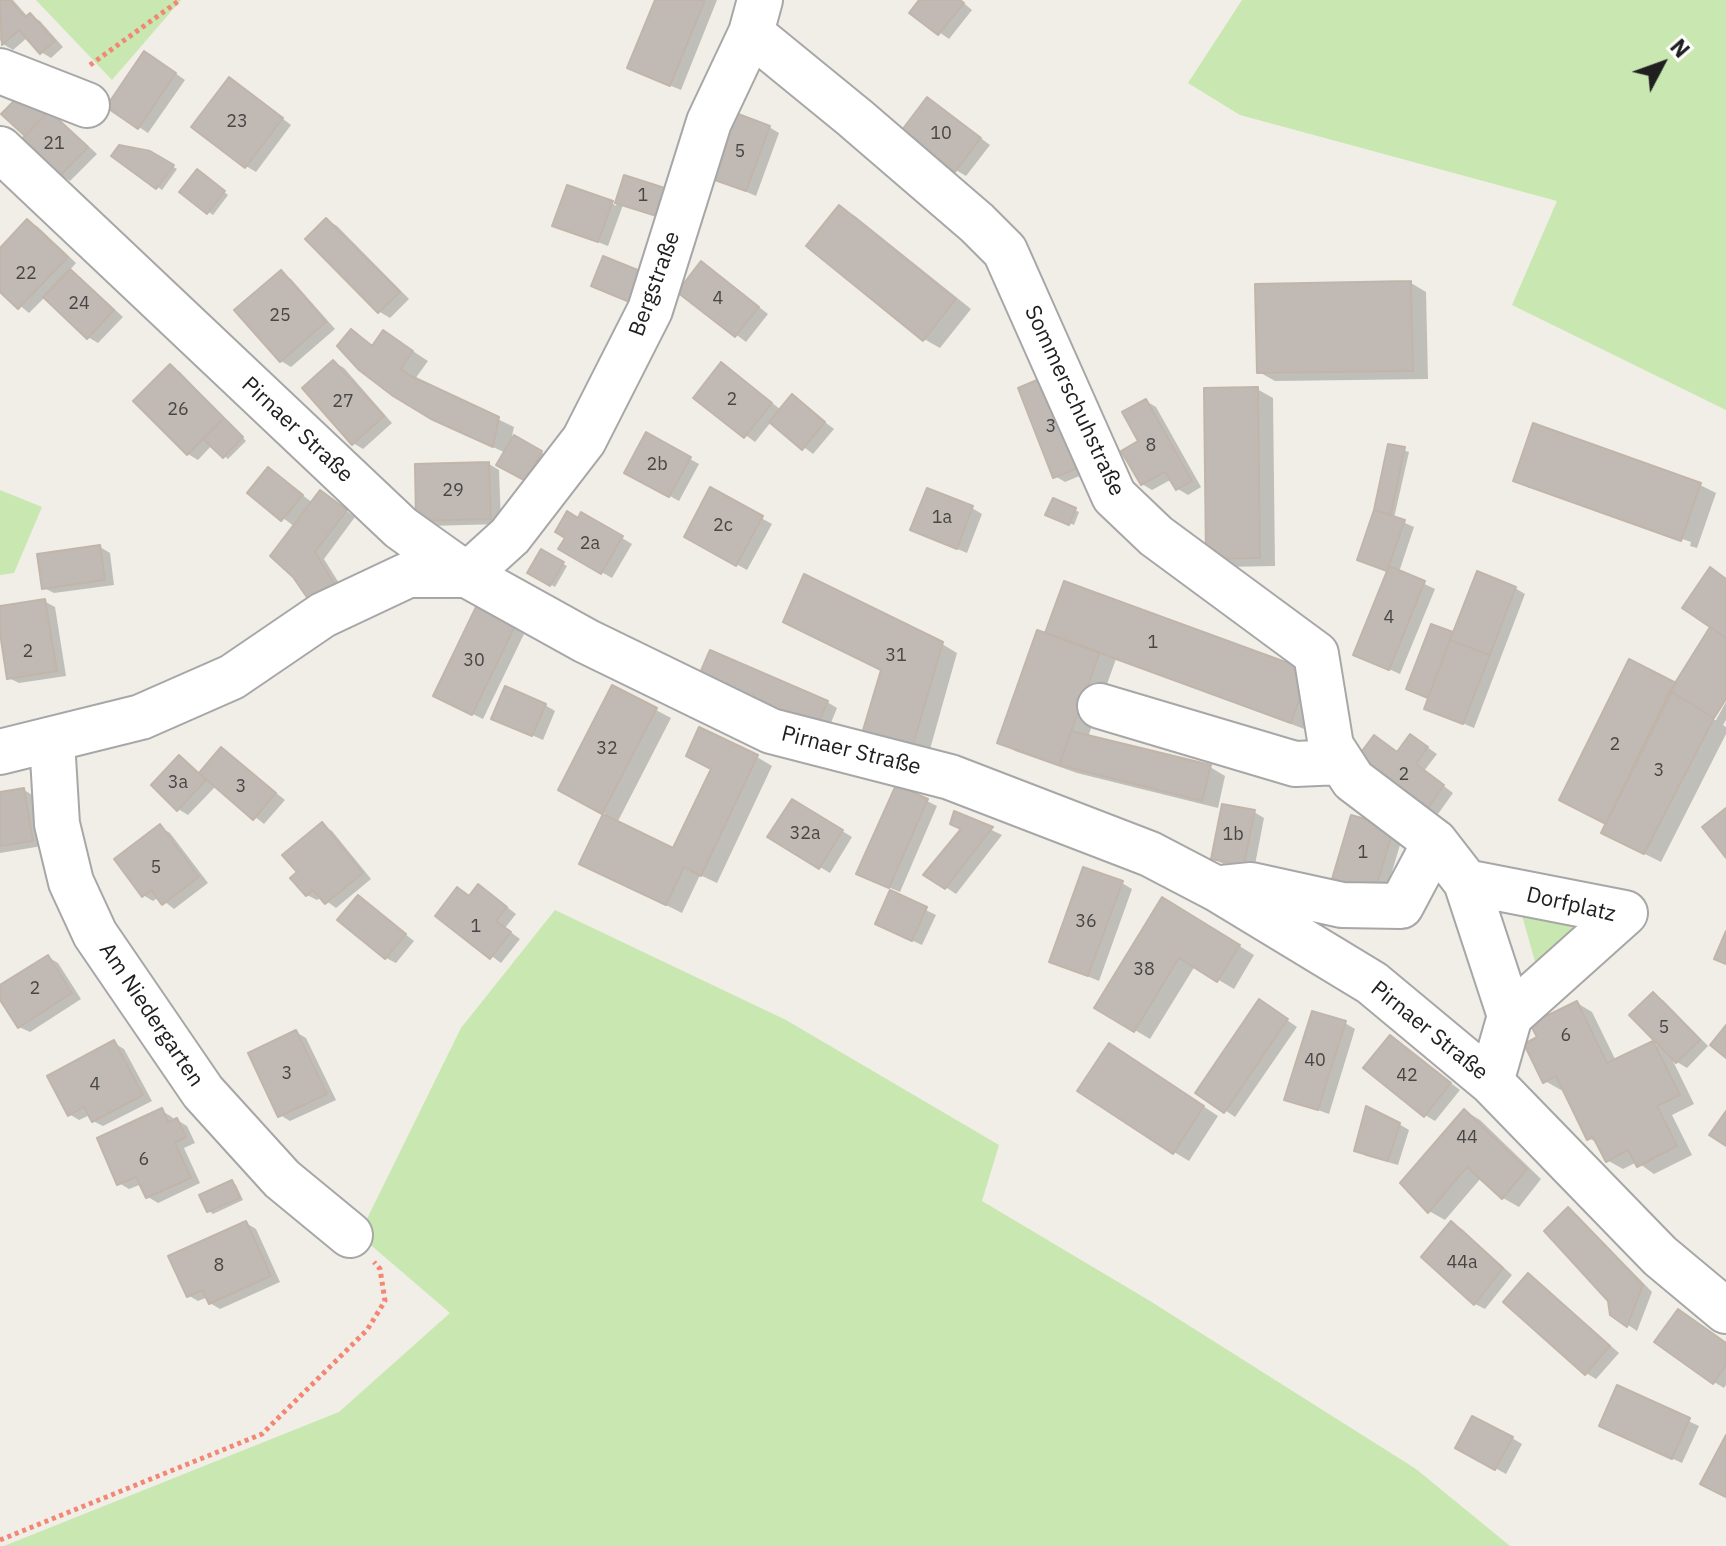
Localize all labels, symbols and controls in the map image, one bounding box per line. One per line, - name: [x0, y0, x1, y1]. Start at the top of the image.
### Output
- north arrow: [1622, 24, 1702, 104]
- text: N: [1664, 32, 1697, 63]
- house number: 23: [226, 111, 248, 133]
- house number: 10: [930, 123, 952, 145]
- house number: 21: [43, 133, 65, 155]
- house number: 5: [735, 141, 745, 163]
- house number: 1: [638, 185, 648, 207]
- street label: Bergstraße: [624, 228, 686, 340]
- house number: 22: [15, 263, 37, 285]
- house number: 4: [713, 288, 723, 310]
- house number: 24: [68, 293, 90, 315]
- street label: Sommerschuhstraße: [1018, 302, 1130, 500]
- house number: 25: [269, 305, 291, 327]
- street label: Pirnaer Straße: [236, 372, 358, 488]
- house number: 2: [727, 389, 737, 411]
- house number: 27: [332, 391, 354, 413]
- house number: 26: [167, 399, 189, 421]
- house number: 3: [1046, 416, 1056, 438]
- house number: 8: [1146, 435, 1156, 457]
- house number: 2b: [646, 454, 668, 476]
- house number: 29: [442, 480, 464, 502]
- house number: 1a: [932, 507, 952, 529]
- house number: 2c: [713, 515, 733, 537]
- house number: 2a: [580, 533, 600, 555]
- house number: 4: [1384, 607, 1394, 629]
- house number: 1: [1148, 632, 1158, 654]
- house number: 2: [23, 641, 33, 663]
- house number: 31: [885, 645, 907, 667]
- house number: 30: [463, 650, 485, 672]
- street label: Pirnaer Straße: [778, 721, 924, 781]
- house number: 2: [1610, 734, 1620, 756]
- house number: 32: [596, 738, 618, 760]
- house number: 3: [1654, 760, 1664, 782]
- house number: 2: [1399, 764, 1409, 786]
- house number: 3a: [168, 772, 188, 794]
- house number: 3: [236, 776, 246, 798]
- house number: 32a: [789, 823, 821, 845]
- house number: 1b: [1222, 824, 1244, 846]
- house number: 1: [1358, 842, 1368, 864]
- house number: 5: [151, 857, 161, 879]
- street label: Dorfplatz: [1524, 882, 1618, 928]
- house number: 36: [1075, 911, 1097, 933]
- house number: 1: [471, 916, 481, 938]
- street label: Am Niedergarten: [93, 938, 209, 1092]
- house number: 38: [1133, 959, 1155, 981]
- street label: Pirnaer Straße: [1365, 976, 1493, 1086]
- house number: 2: [30, 978, 40, 1000]
- house number: 5: [1659, 1017, 1669, 1039]
- house number: 6: [1561, 1025, 1571, 1047]
- house number: 40: [1304, 1050, 1326, 1072]
- house number: 3: [282, 1063, 292, 1085]
- house number: 42: [1396, 1065, 1418, 1087]
- house number: 4: [90, 1074, 100, 1096]
- house number: 44: [1456, 1127, 1478, 1149]
- house number: 6: [139, 1149, 149, 1171]
- house number: 44a: [1446, 1252, 1478, 1274]
- house number: 8: [214, 1255, 224, 1277]

